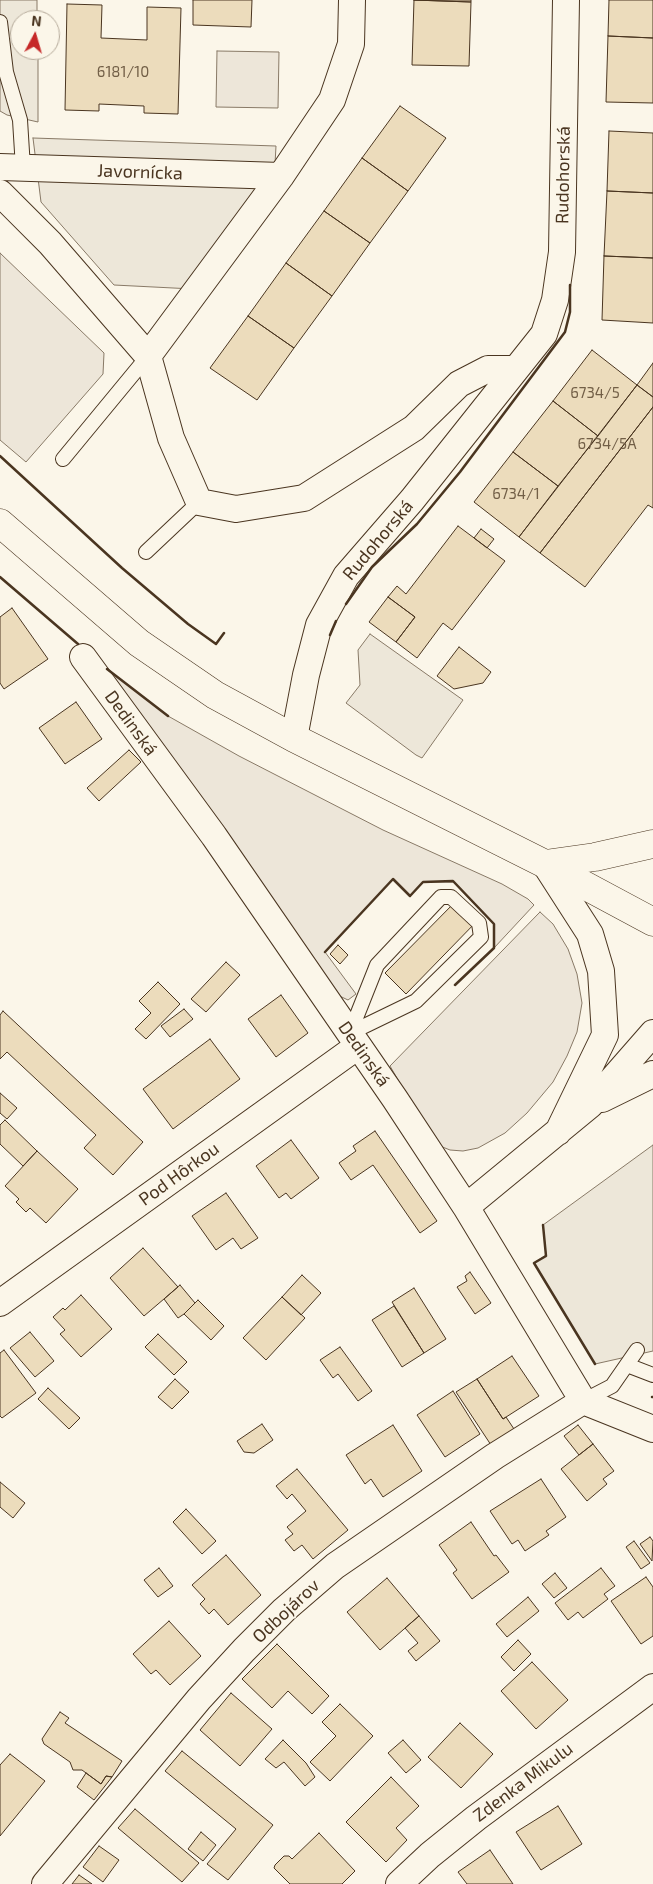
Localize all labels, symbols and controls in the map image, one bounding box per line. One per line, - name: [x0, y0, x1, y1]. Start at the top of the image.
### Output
- north arrow: [10, 10, 60, 60]
- text: N: [31, 12, 42, 30]
- house number: 6181/10: [97, 63, 149, 81]
- street label: Rudohorská: [551, 126, 575, 224]
- street label: Javornícka: [97, 160, 183, 184]
- house number: 6734/5: [570, 384, 620, 402]
- house number: 6734/5A: [578, 435, 636, 453]
- house number: 6734/1: [492, 485, 540, 503]
- street label: Rudohorská: [338, 496, 418, 584]
- street label: Dedinská: [100, 686, 162, 760]
- street label: Dedinská: [334, 1017, 394, 1091]
- street label: Pod Hôrkou: [135, 1138, 223, 1210]
- street label: Odbojárov: [248, 1575, 324, 1647]
- street label: Zdenka Mikulu: [469, 1738, 577, 1826]

